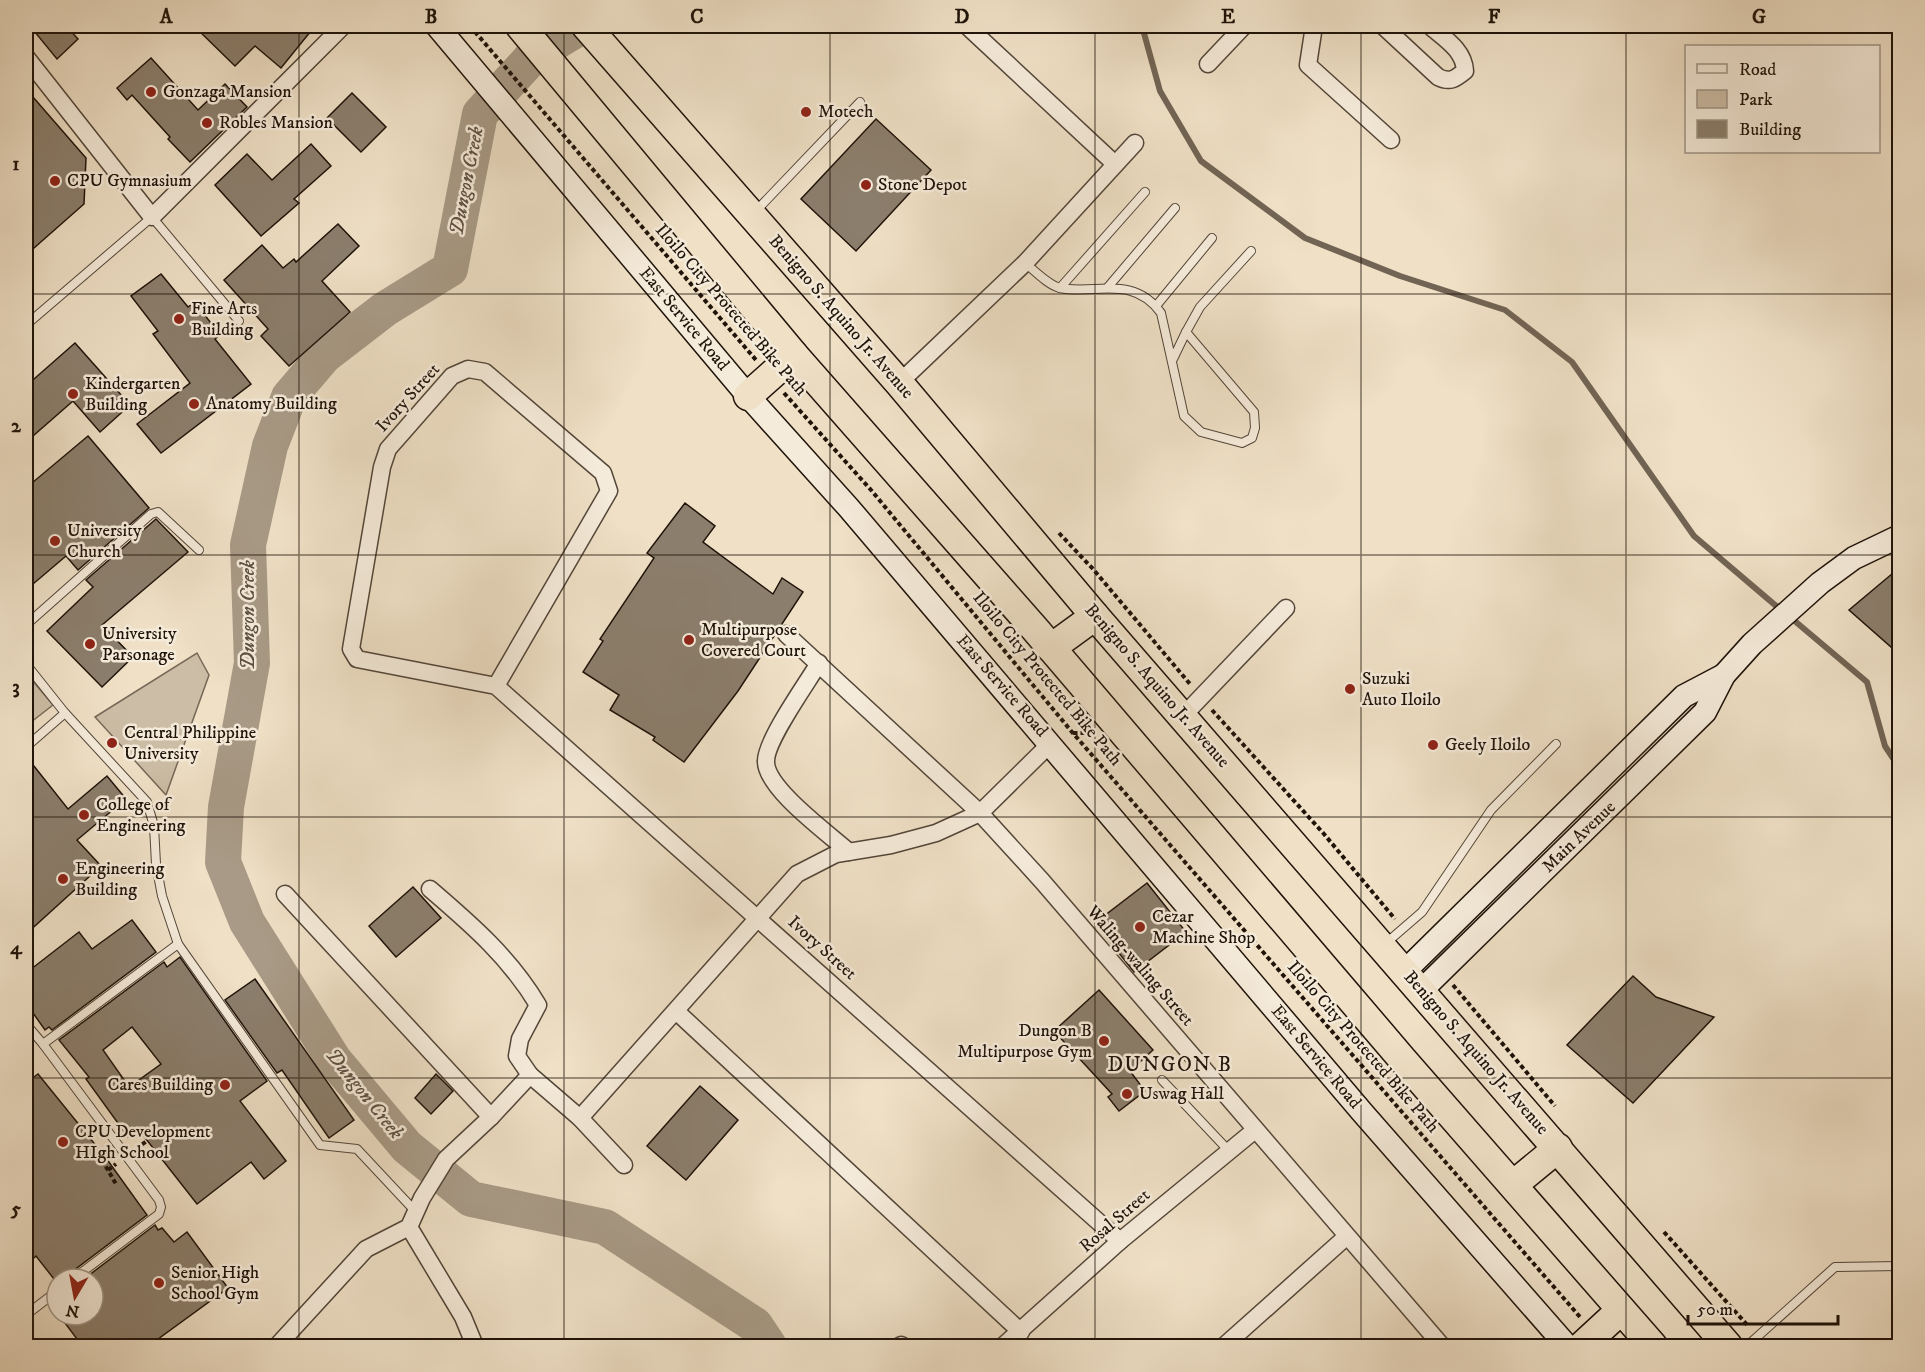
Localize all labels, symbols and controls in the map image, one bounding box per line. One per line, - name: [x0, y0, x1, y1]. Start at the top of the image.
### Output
- text: A: [159, 5, 174, 30]
- text: B: [425, 5, 437, 30]
- text: C: [690, 5, 704, 30]
- text: D: [955, 5, 970, 30]
- text: E: [1221, 5, 1235, 30]
- text: F: [1488, 5, 1501, 30]
- text: G: [1752, 5, 1766, 30]
- legend: [1685, 45, 1880, 153]
- text: Road: [1739, 59, 1776, 81]
- place label: Gonzaga Mansion: [163, 81, 292, 103]
- marker: Gonzaga Mansion: [144, 85, 158, 99]
- text: Park: [1739, 89, 1773, 111]
- place label: Motech: [818, 101, 874, 123]
- marker: Motech: [799, 105, 813, 119]
- place label: Robles Mansion: [219, 112, 334, 134]
- marker: Robles Mansion: [200, 116, 214, 130]
- text: Building: [1739, 119, 1801, 141]
- water label: Dungon Creek: [444, 124, 490, 237]
- text: 1: [12, 152, 20, 177]
- place label: CPU Gymnasium: [67, 170, 192, 192]
- marker: CPU Gymnasium: [48, 174, 62, 188]
- place label: Stone Depot: [878, 174, 967, 196]
- marker: Stone Depot: [859, 178, 873, 192]
- street label: Iloilo City Protected Bike Path: [650, 219, 812, 401]
- street label: Benigno S. Aquino Jr. Avenue: [764, 231, 918, 403]
- street label: East Service Road: [634, 263, 734, 375]
- place label: Fine Arts Building: [191, 298, 257, 341]
- marker: Fine Arts Building: [172, 312, 186, 326]
- street label: Ivory Street: [371, 359, 445, 437]
- place label: Kindergarten Building: [85, 373, 181, 416]
- marker: Kindergarten Building: [66, 387, 80, 401]
- place label: Anatomy Building: [206, 393, 337, 415]
- marker: Anatomy Building: [187, 397, 201, 411]
- text: 2: [11, 414, 22, 439]
- place label: University Church: [67, 520, 142, 563]
- marker: University Church: [48, 534, 62, 548]
- water label: Dungon Creek: [236, 559, 261, 670]
- street label: Iloilo City Protected Bike Path: [968, 587, 1127, 771]
- street label: Benigno S. Aquino Jr. Avenue: [1080, 600, 1234, 772]
- place label: Multipurpose Covered Court: [701, 619, 806, 662]
- place label: University Parsonage: [102, 623, 177, 666]
- street label: East Service Road: [951, 630, 1053, 742]
- marker: Multipurpose Covered Court: [682, 633, 696, 647]
- marker: University Parsonage: [83, 637, 97, 651]
- place label: Suzuki Auto Iloilo: [1362, 668, 1441, 711]
- text: 3: [12, 675, 20, 700]
- marker: Suzuki Auto Iloilo: [1343, 682, 1357, 696]
- place label: Central Philippine University: [124, 722, 256, 765]
- place label: Geely Iloilo: [1445, 734, 1531, 756]
- marker: Central Philippine University: [105, 736, 119, 750]
- marker: Geely Iloilo: [1426, 738, 1440, 752]
- place label: College of Engineering: [96, 794, 186, 837]
- street label: Main Avenue: [1538, 796, 1620, 878]
- marker: College of Engineering: [77, 808, 91, 822]
- place label: Engineering Building: [75, 858, 165, 901]
- marker: Engineering Building: [56, 872, 70, 886]
- street label: Waling-waling Street: [1081, 901, 1198, 1031]
- place label: Cezar Machine Shop: [1152, 906, 1255, 949]
- street label: Ivory Street: [783, 911, 861, 985]
- marker: Cezar Machine Shop: [1133, 920, 1147, 934]
- text: 4: [10, 936, 23, 961]
- street label: Iloilo City Protected Bike Path: [1282, 956, 1444, 1138]
- street label: Benigno S. Aquino Jr. Avenue: [1399, 967, 1553, 1139]
- street label: East Service Road: [1266, 1001, 1366, 1113]
- place label: Dungon B Multipurpose Gym: [957, 1020, 1092, 1063]
- marker: Dungon B Multipurpose Gym: [1097, 1034, 1111, 1048]
- water label: Dungon Creek: [320, 1043, 409, 1145]
- district label: DUNGON B: [1107, 1052, 1233, 1078]
- place label: Cares Building: [107, 1074, 213, 1096]
- marker: Cares Building: [218, 1078, 232, 1092]
- place label: Uswag Hall: [1139, 1083, 1224, 1105]
- marker: Uswag Hall: [1120, 1087, 1134, 1101]
- place label: CPU Development HIgh School: [75, 1121, 211, 1164]
- marker: CPU Development HIgh School: [56, 1135, 70, 1149]
- street label: Rosal Street: [1075, 1184, 1155, 1258]
- text: 5: [10, 1197, 21, 1222]
- place label: Senior High School Gym: [171, 1262, 260, 1305]
- north arrow: [45, 1267, 105, 1327]
- marker: Senior High School Gym: [152, 1276, 166, 1290]
- scale bar: [1688, 1288, 1838, 1326]
- text: 50 m: [1697, 1299, 1733, 1321]
- text: N: [64, 1300, 81, 1322]

